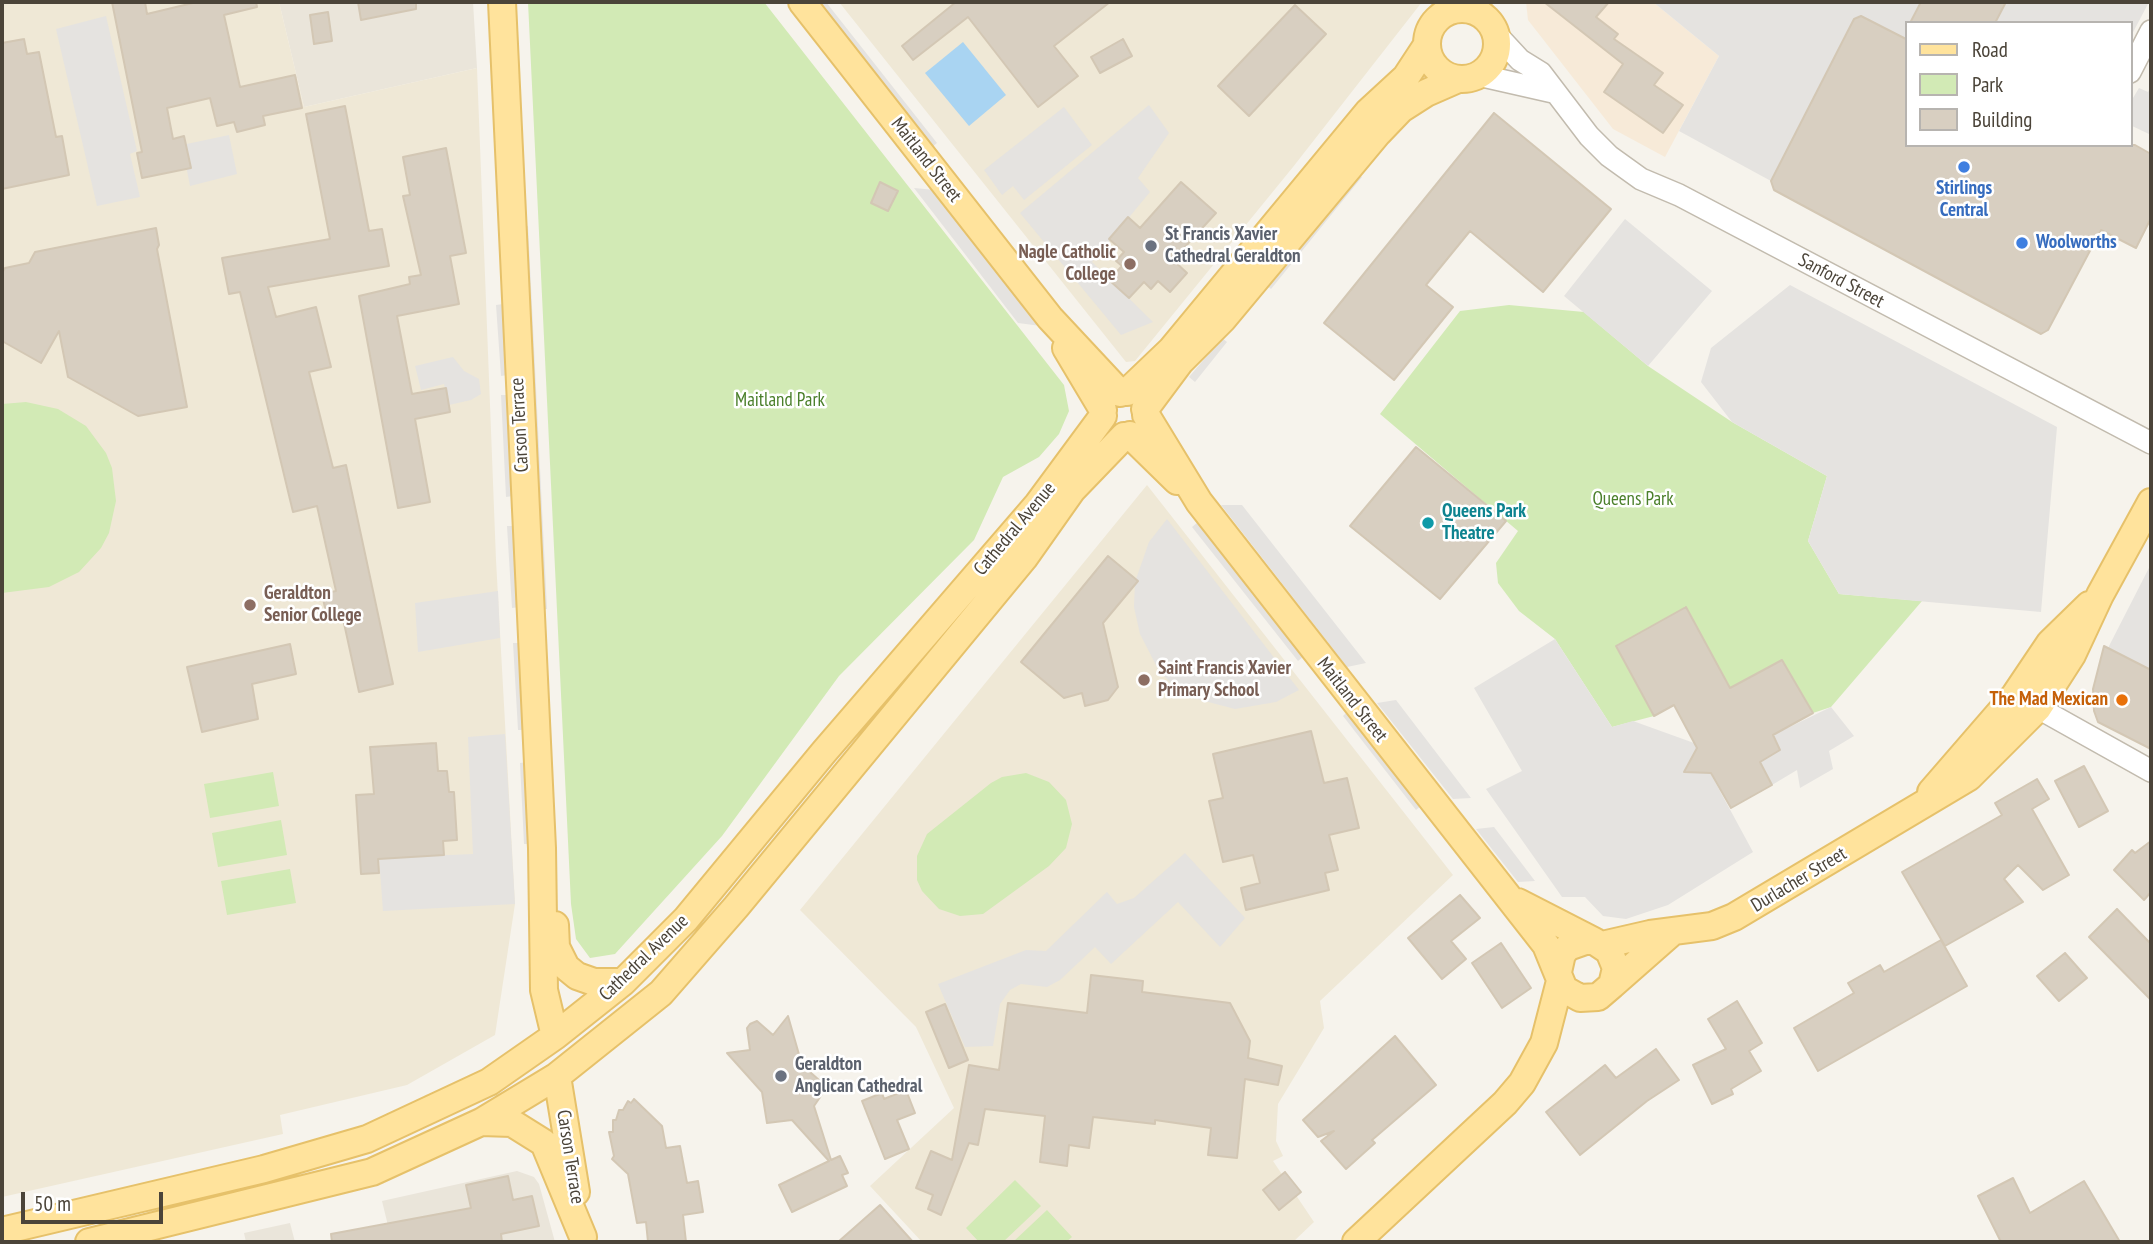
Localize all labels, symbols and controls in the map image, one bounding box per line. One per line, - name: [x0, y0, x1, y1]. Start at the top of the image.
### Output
- legend: [1904, 21, 2132, 147]
- text: Road: [1972, 36, 2008, 63]
- text: Park: [1972, 71, 2003, 98]
- text: Building: [1972, 106, 2032, 133]
- street label: Maitland Street: [886, 113, 966, 207]
- marker: Stirlings Central: [1956, 159, 1972, 175]
- place label: Stirlings Central: [1936, 178, 1992, 222]
- place label: St Francis Xavier Cathedral Geraldton: [1165, 224, 1301, 268]
- place label: Woolworths: [2036, 232, 2117, 254]
- marker: Woolworths: [2014, 235, 2030, 251]
- marker: St Francis Xavier Cathedral Geraldton: [1143, 238, 1159, 254]
- place label: Nagle Catholic College: [1018, 242, 1116, 286]
- street label: Sanford Street: [1794, 249, 1888, 313]
- marker: Nagle Catholic College: [1122, 256, 1138, 272]
- street label: Carson Terrace: [506, 377, 534, 473]
- park label: Maitland Park: [735, 390, 825, 412]
- street label: Cathedral Avenue: [969, 478, 1061, 580]
- park label: Queens Park: [1592, 489, 1674, 511]
- place label: Queens Park Theatre: [1442, 501, 1526, 545]
- marker: Queens Park Theatre: [1420, 515, 1436, 531]
- place label: Geraldton Senior College: [264, 583, 362, 627]
- marker: Geraldton Senior College: [242, 597, 258, 613]
- street label: Maitland Street: [1312, 653, 1392, 747]
- place label: Saint Francis Xavier Primary School: [1158, 658, 1291, 702]
- marker: Saint Francis Xavier Primary School: [1136, 672, 1152, 688]
- place label: The Mad Mexican: [1990, 689, 2108, 711]
- marker: The Mad Mexican: [2114, 692, 2130, 708]
- street label: Durlacher Street: [1747, 843, 1851, 917]
- street label: Cathedral Avenue: [595, 910, 693, 1006]
- place label: Geraldton Anglican Cathedral: [795, 1054, 922, 1098]
- marker: Geraldton Anglican Cathedral: [773, 1068, 789, 1084]
- street label: Carson Terrace: [551, 1108, 589, 1206]
- scale bar: [24, 1178, 166, 1222]
- text: 50 m: [34, 1190, 71, 1217]

